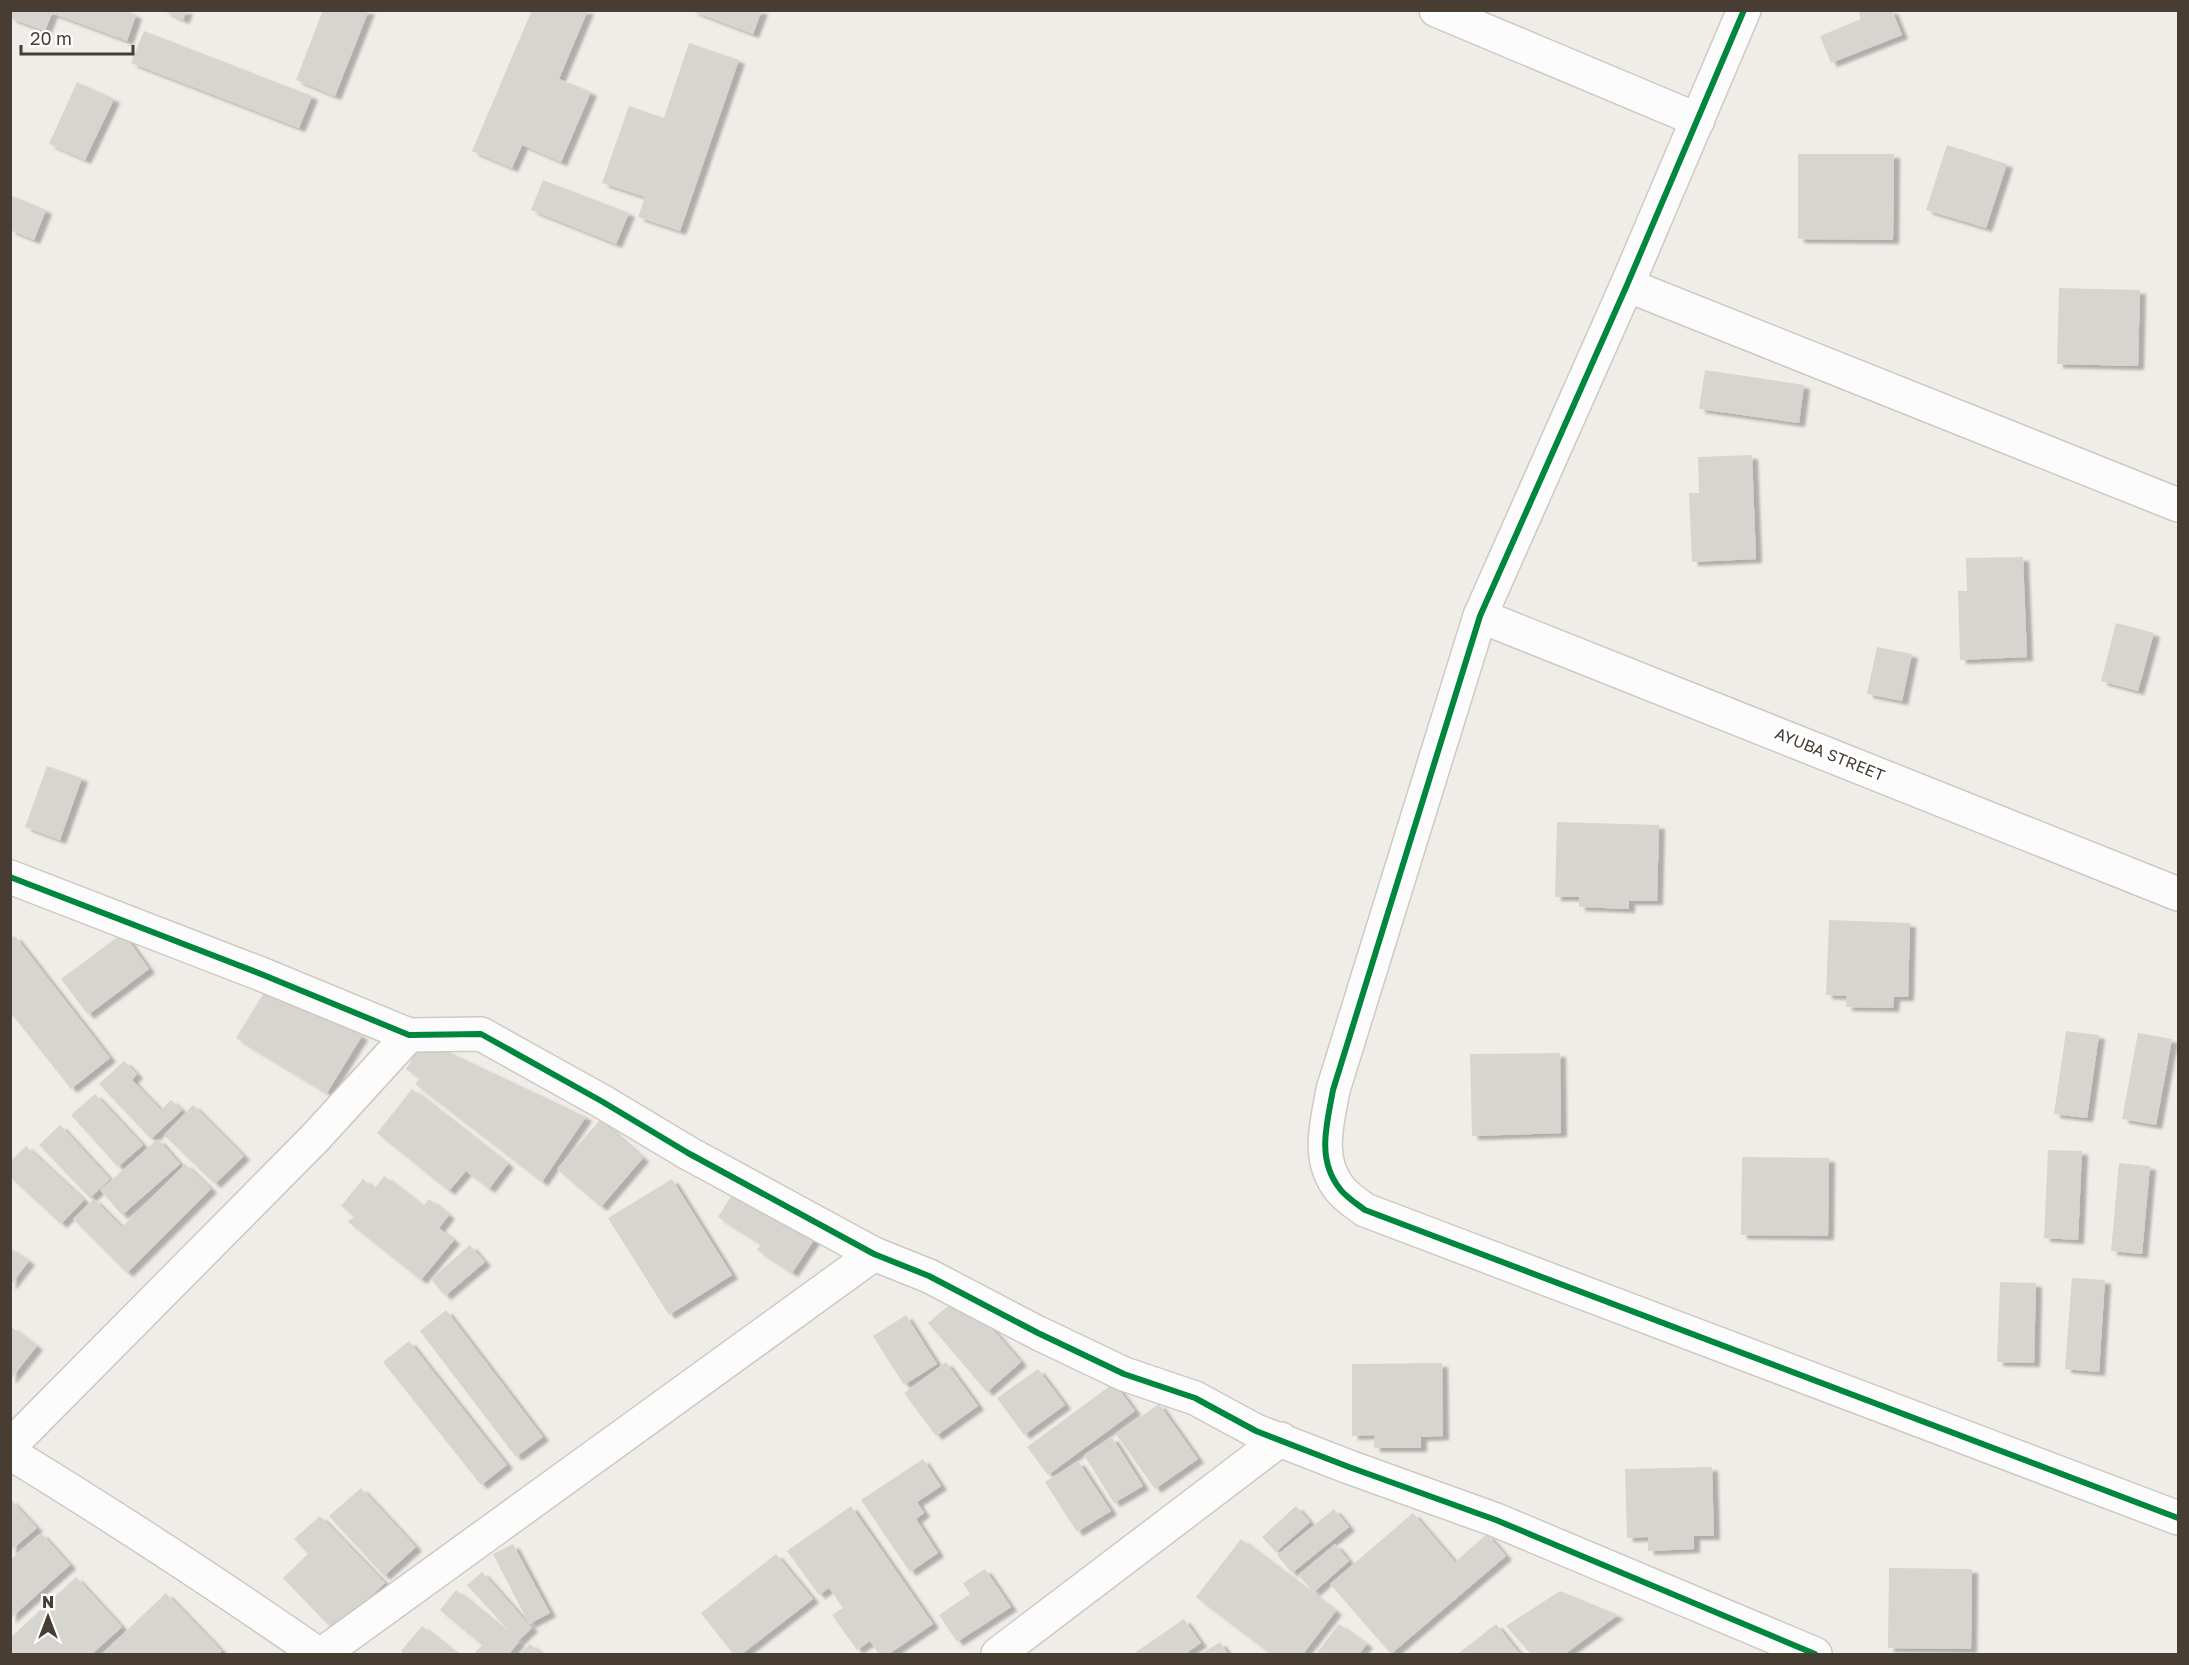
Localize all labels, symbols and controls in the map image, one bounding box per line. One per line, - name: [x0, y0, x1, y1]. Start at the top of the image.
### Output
- scale bar: [21, 18, 134, 56]
- text: 20 m: [30, 27, 72, 49]
- street label: AYUBA STREET: [1772, 723, 1888, 785]
- north arrow: [18, 1587, 78, 1647]
- text: N: [42, 1592, 54, 1612]

